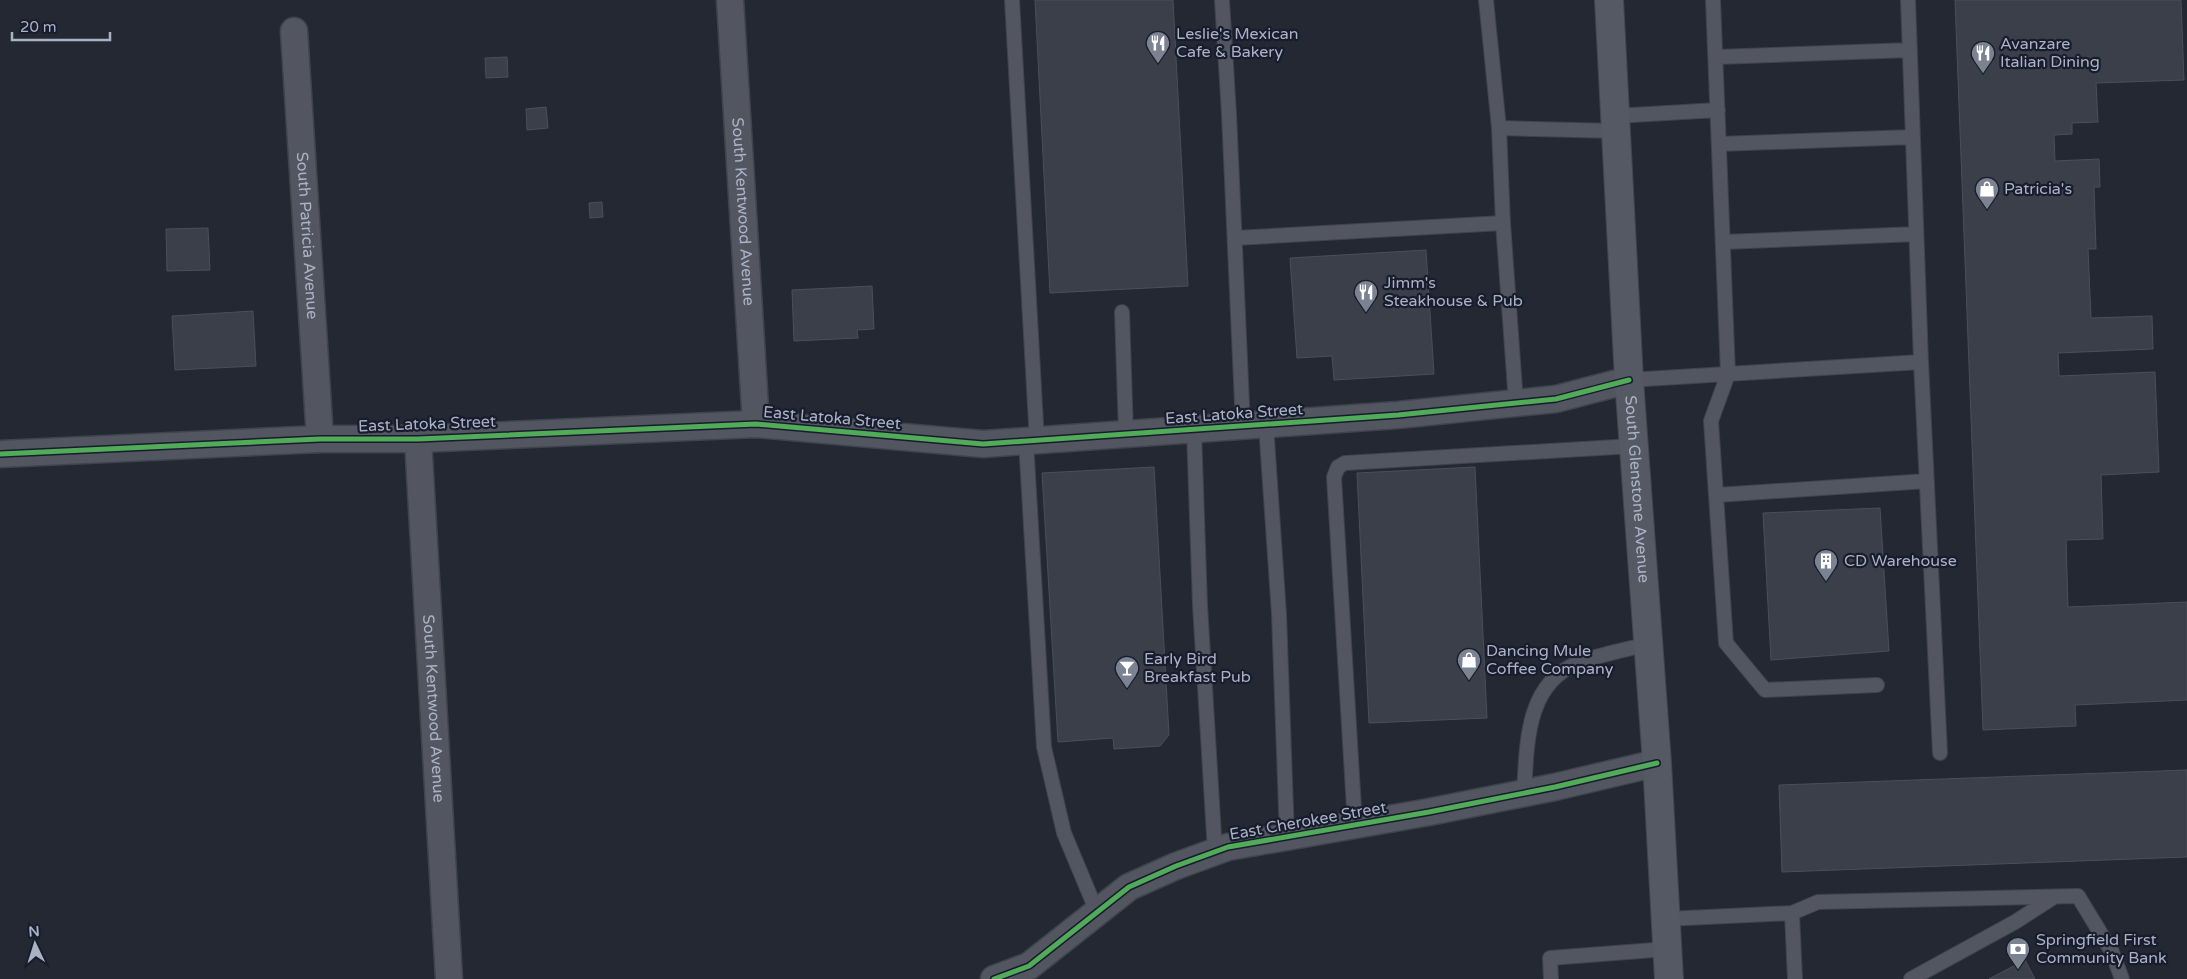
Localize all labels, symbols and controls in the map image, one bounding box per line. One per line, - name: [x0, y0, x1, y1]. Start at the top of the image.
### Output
- scale bar: [12, 10, 110, 42]
- text: 20 m: [20, 18, 57, 36]
- place label: Leslie's Mexican Cafe & Bakery: [1176, 24, 1298, 62]
- restaurant icon: Leslie's Mexican Cafe & Bakery: [1145, 30, 1171, 64]
- place label: Avanzare Italian Dining: [2000, 34, 2100, 72]
- restaurant icon: Avanzare Italian Dining: [1970, 40, 1996, 74]
- street label: South Kentwood Avenue: [727, 117, 759, 306]
- street label: South Patricia Avenue: [292, 151, 322, 320]
- shop icon: Patricia's: [1974, 176, 2000, 210]
- place label: Patricia's: [2004, 179, 2072, 199]
- place label: Jimm's Steakhouse & Pub: [1384, 273, 1523, 311]
- restaurant icon: Jimm's Steakhouse & Pub: [1353, 279, 1379, 313]
- street label: South Glenstone Avenue: [1620, 395, 1654, 584]
- street label: East Latoka Street: [1164, 399, 1304, 429]
- street label: East Latoka Street: [762, 402, 902, 434]
- street label: East Latoka Street: [358, 412, 496, 436]
- building icon: CD Warehouse: [1813, 548, 1839, 582]
- place label: CD Warehouse: [1844, 551, 1957, 571]
- street label: South Kentwood Avenue: [418, 614, 449, 803]
- place label: Dancing Mule Coffee Company: [1486, 641, 1614, 679]
- shop icon: Dancing Mule Coffee Company: [1456, 647, 1482, 681]
- place label: Early Bird Breakfast Pub: [1144, 649, 1251, 687]
- bar icon: Early Bird Breakfast Pub: [1114, 655, 1140, 689]
- street label: East Cherokee Street: [1228, 797, 1388, 845]
- north arrow: [10, 919, 60, 969]
- text: N: [28, 923, 40, 940]
- place label: Springfield First Community Bank: [2036, 930, 2167, 968]
- bank icon: Springfield First Community Bank: [2005, 936, 2031, 970]

